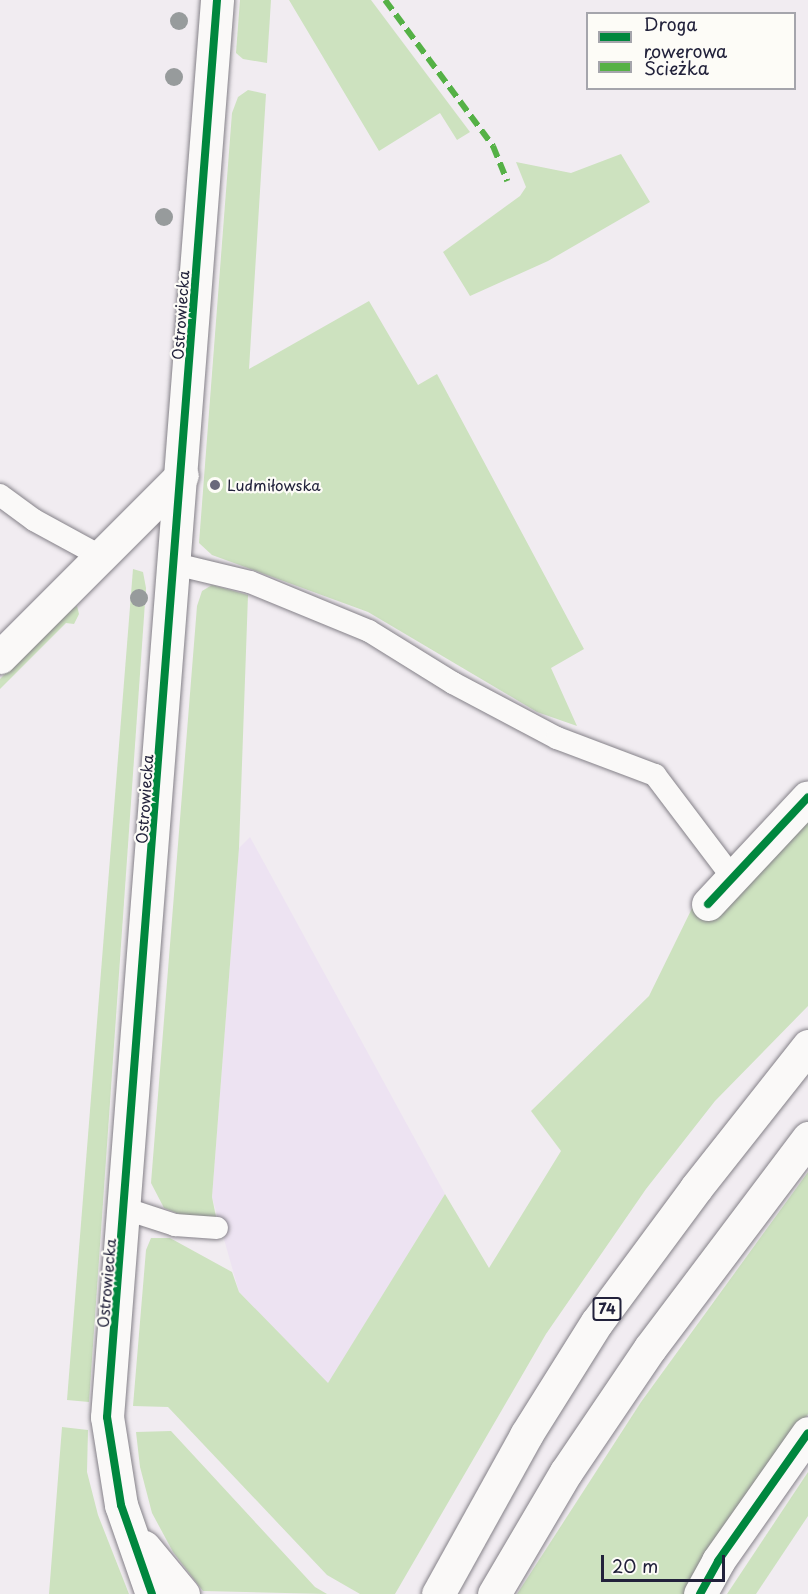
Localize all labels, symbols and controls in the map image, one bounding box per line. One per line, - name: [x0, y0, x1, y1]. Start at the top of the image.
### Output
- text: Droga rowerowa: [644, 10, 727, 64]
- legend: [586, 12, 796, 90]
- text: Ścieżka: [644, 54, 709, 81]
- street label: Ostrowiecka: [168, 270, 192, 360]
- place label: Ludmiłowska: [227, 476, 321, 494]
- marker: Ludmiłowska: [208, 478, 222, 492]
- street label: Ostrowiecka: [132, 754, 156, 844]
- street label: Ostrowiecka: [93, 1238, 119, 1328]
- road number: 74: [592, 1298, 622, 1320]
- scale bar: [604, 1543, 728, 1581]
- text: 20 m: [612, 1552, 658, 1579]

